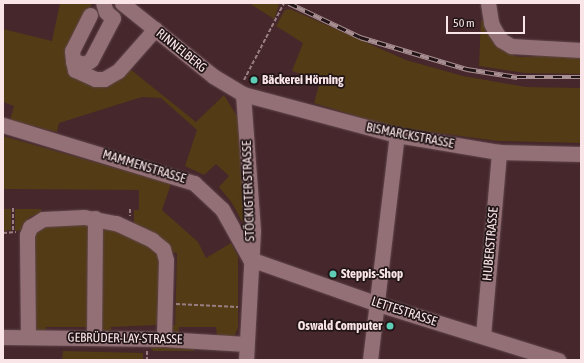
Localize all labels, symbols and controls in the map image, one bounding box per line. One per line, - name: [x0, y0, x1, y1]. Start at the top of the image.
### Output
- scale bar: [448, 8, 527, 34]
- text: 50 m: [453, 16, 475, 30]
- street label: RINNELBERG: [153, 26, 209, 76]
- place label: Bäckerei Hörning: [262, 72, 344, 88]
- marker: Bäckerei Hörning: [249, 75, 259, 85]
- street label: BISMARCKSTRASSE: [365, 120, 455, 152]
- street label: STÖCKIGTER STRASSE: [239, 140, 259, 242]
- street label: MAMMENSTRASSE: [101, 147, 187, 187]
- street label: HUBERSTRASSE: [480, 207, 502, 281]
- place label: Steppis-Shop: [341, 266, 403, 282]
- marker: Steppis-Shop: [328, 269, 338, 279]
- street label: LETTESTRASSE: [369, 294, 439, 330]
- place label: Oswald Computer: [298, 318, 382, 334]
- marker: Oswald Computer: [385, 321, 395, 331]
- street label: GEBRÜDER-LAY-STRASSE: [67, 330, 183, 348]

